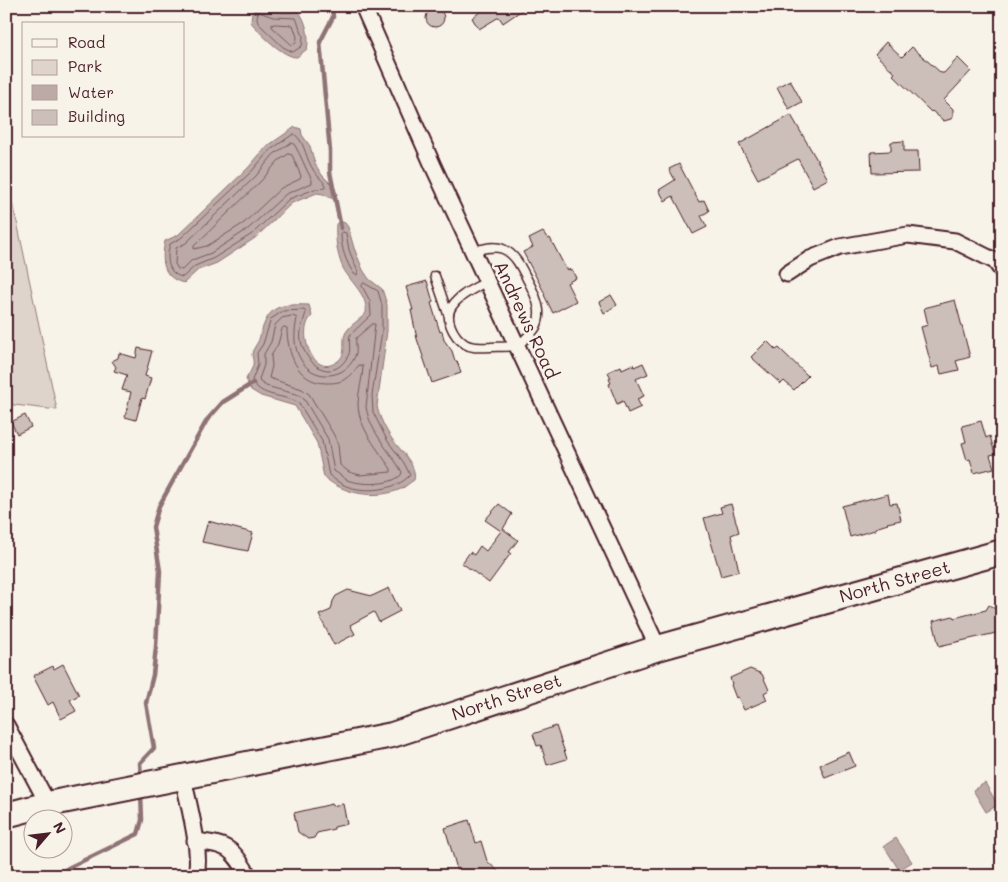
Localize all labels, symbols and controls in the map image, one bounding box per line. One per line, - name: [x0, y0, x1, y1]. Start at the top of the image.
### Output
- legend: [22, 22, 185, 138]
- text: Road: [68, 32, 105, 52]
- text: Park: [68, 56, 102, 76]
- text: Water: [68, 82, 114, 102]
- text: Building: [68, 106, 125, 126]
- street label: Andrews Road: [489, 257, 565, 382]
- street label: North Street: [836, 554, 953, 608]
- street label: North Street: [448, 667, 564, 726]
- north arrow: [22, 810, 72, 860]
- text: N: [49, 819, 71, 837]

